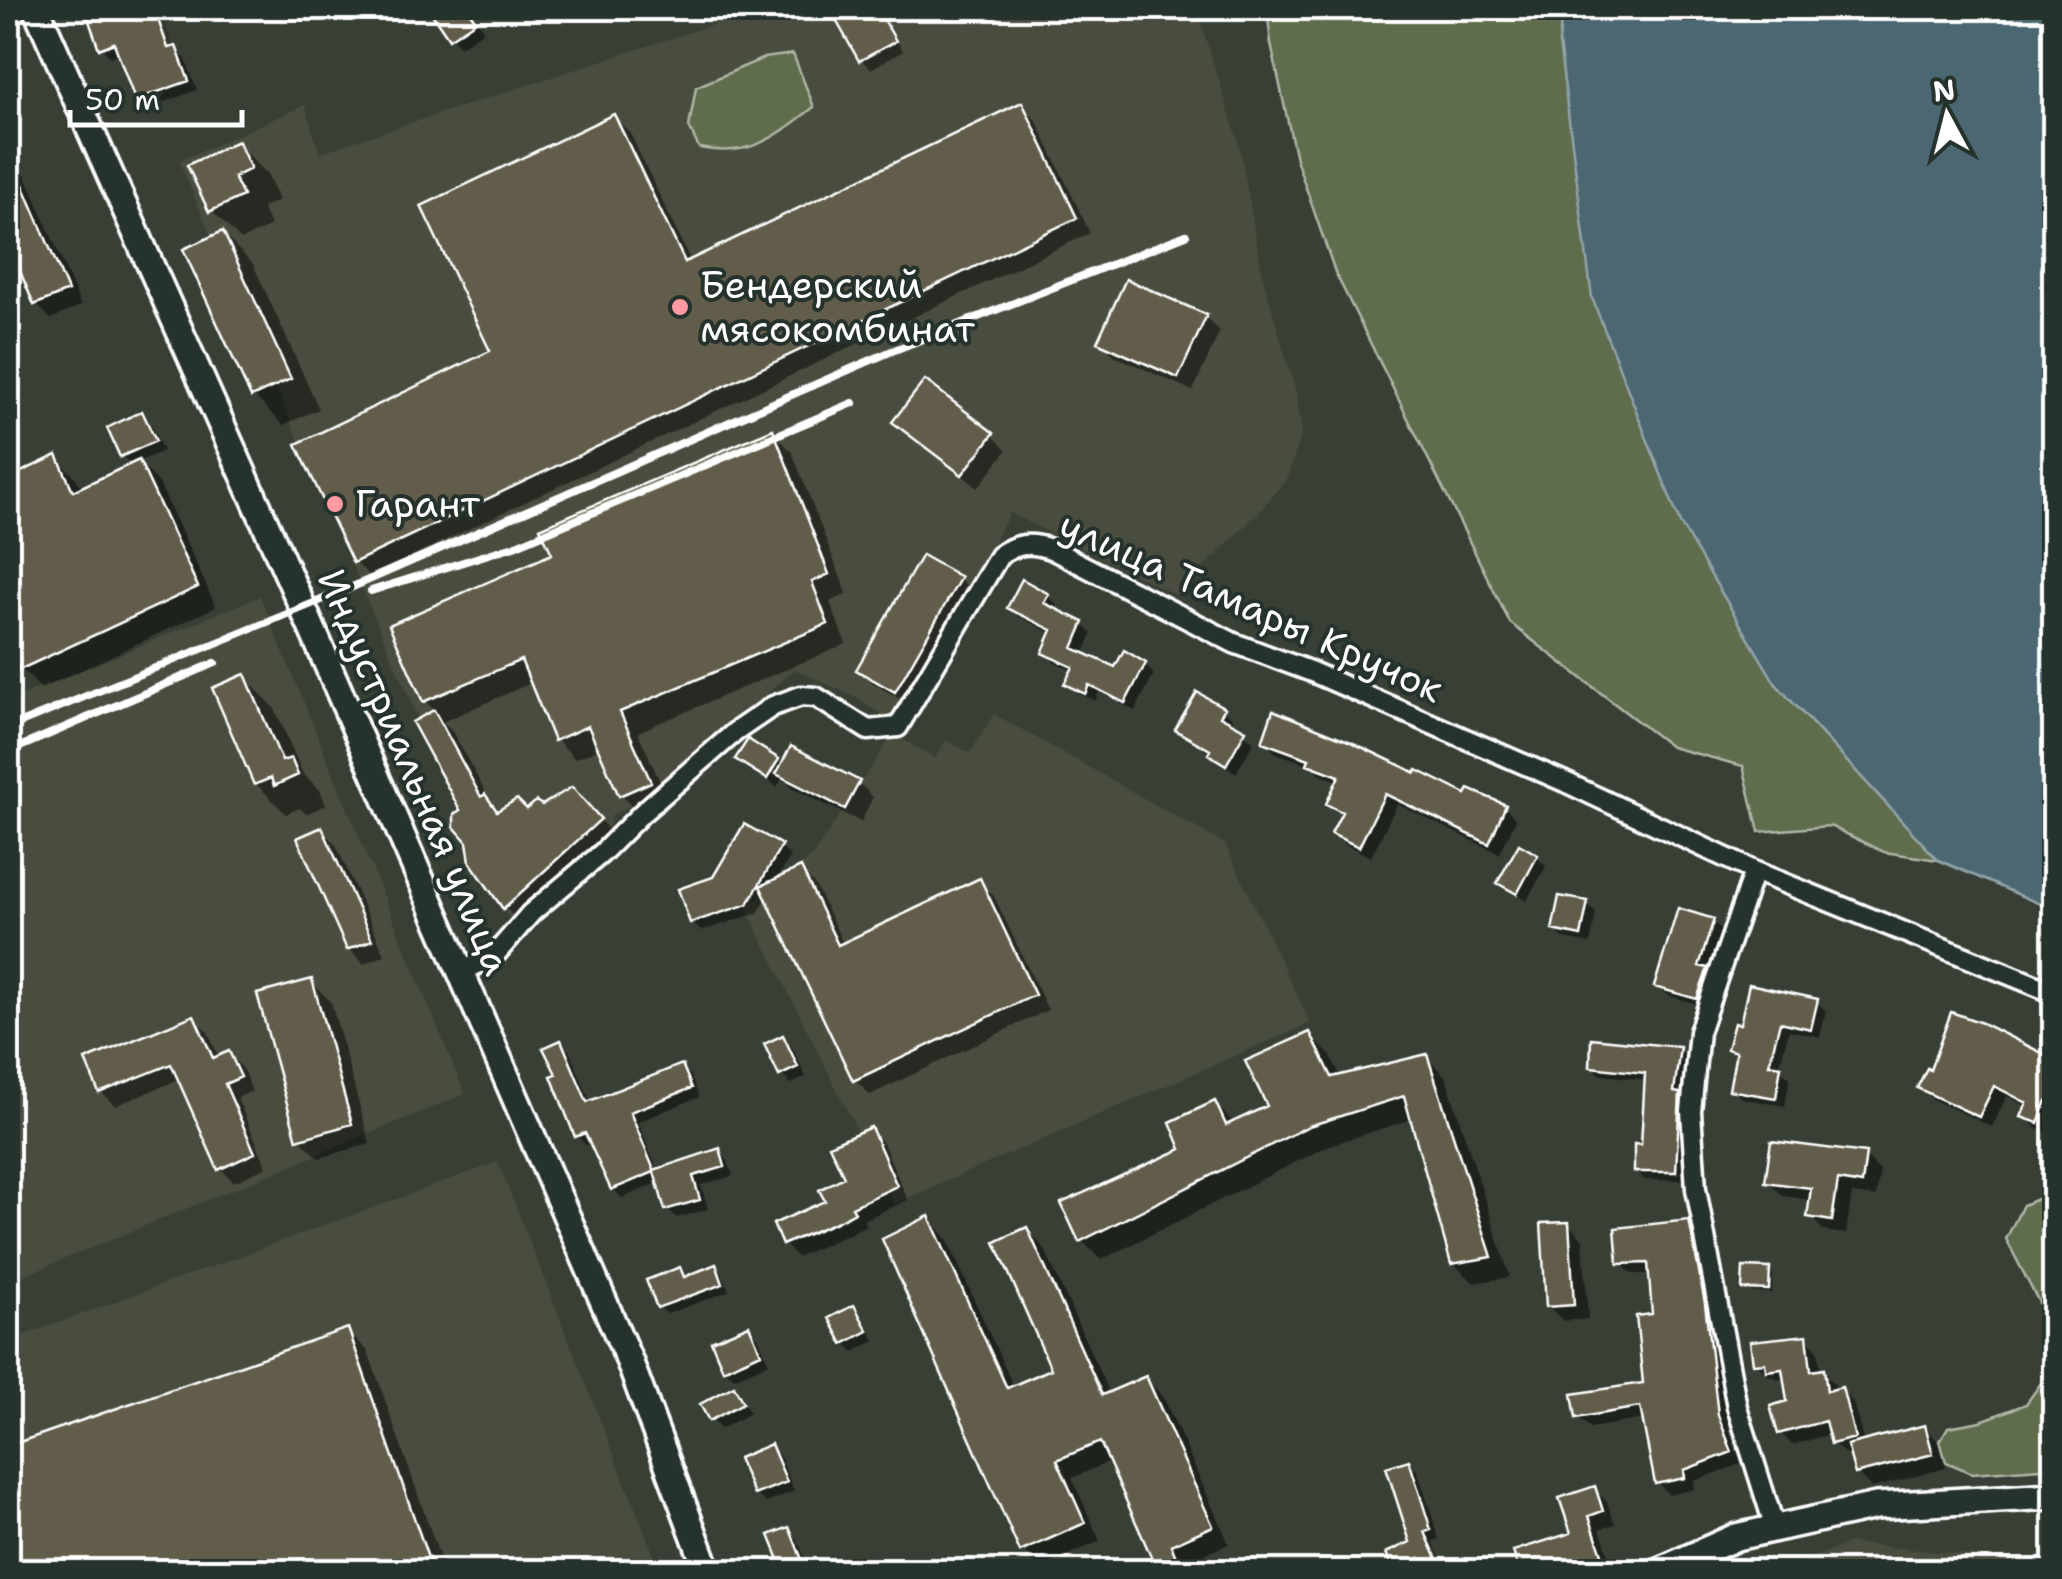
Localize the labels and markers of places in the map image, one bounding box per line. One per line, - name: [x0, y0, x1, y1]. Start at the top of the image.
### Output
- place label: Бендерский мясокомбинат: [700, 259, 975, 354]
- marker: Бендерский мясокомбинат: [669, 296, 691, 318]
- place label: Гарант: [355, 478, 481, 529]
- marker: Гарант: [324, 493, 346, 515]

